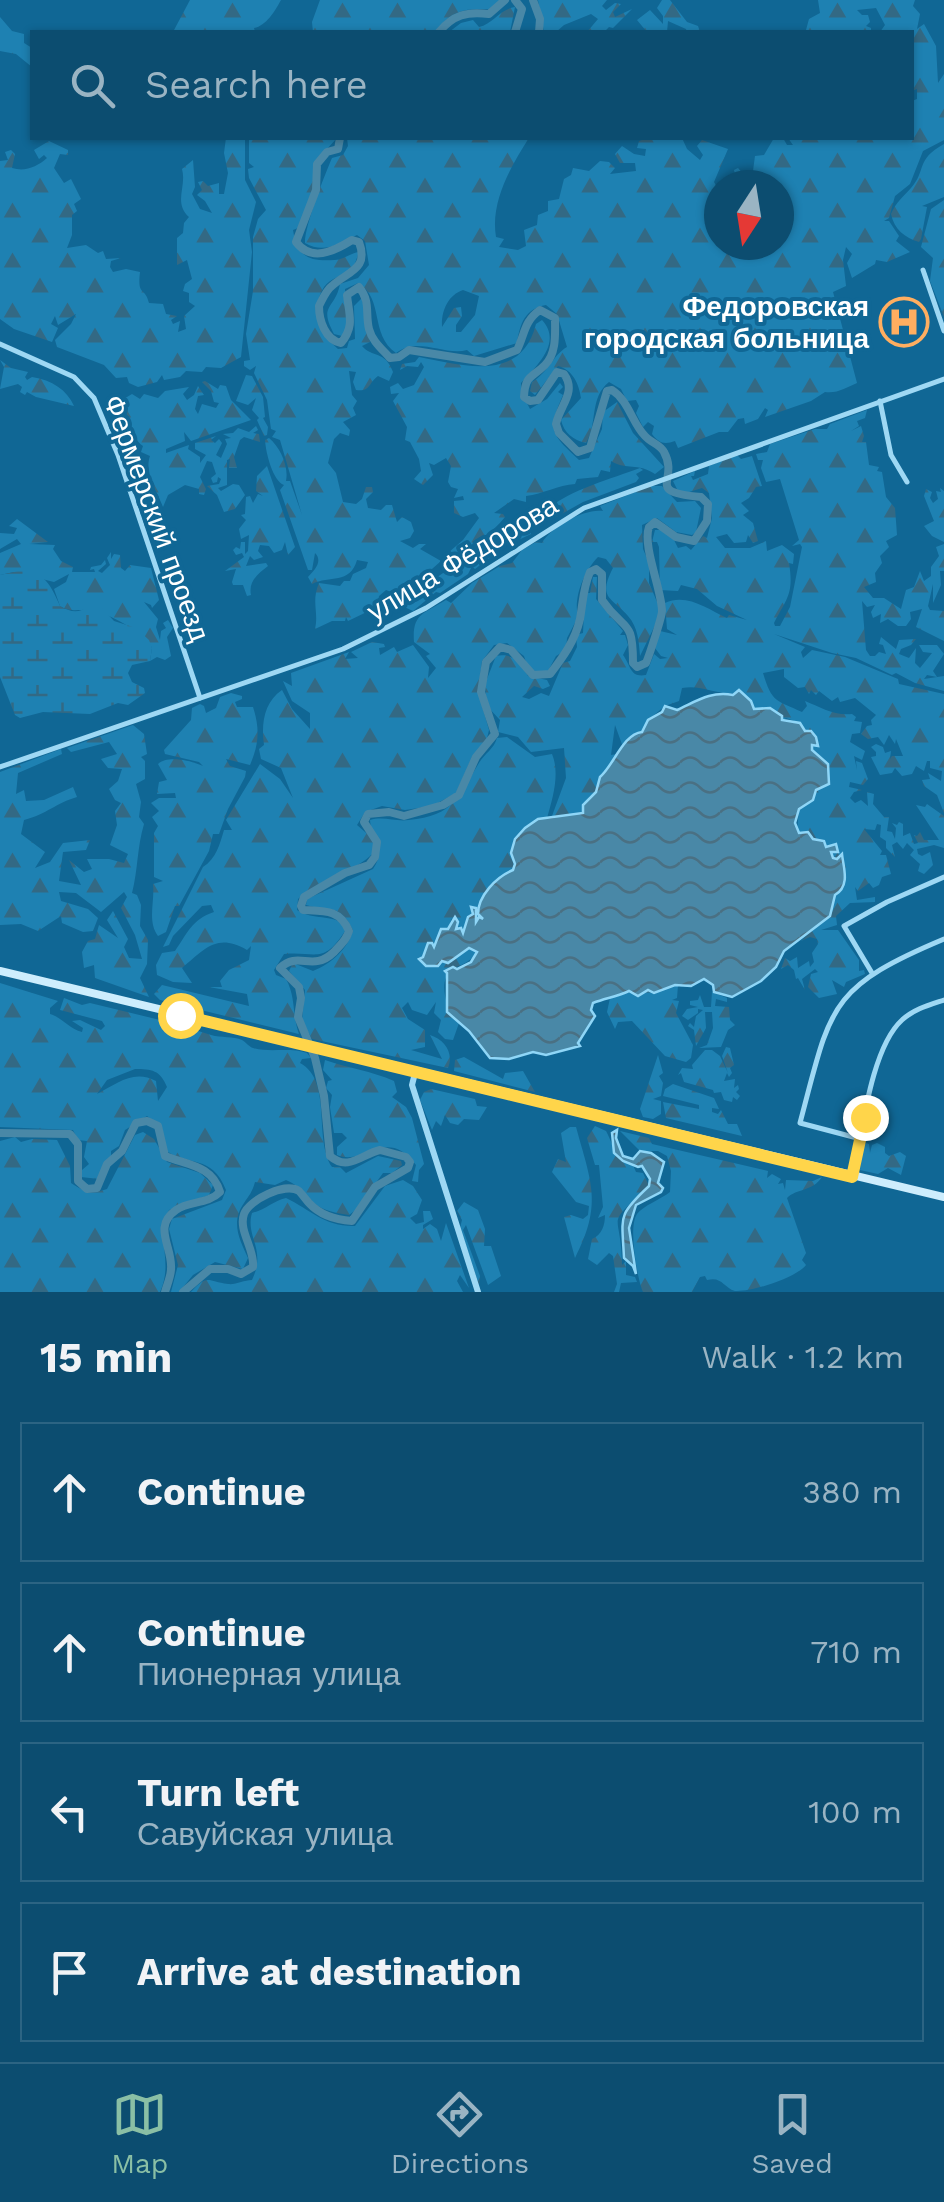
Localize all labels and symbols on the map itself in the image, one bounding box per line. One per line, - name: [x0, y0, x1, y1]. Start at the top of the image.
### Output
- north arrow: [704, 170, 794, 260]
- place label: Федоровская городская больница: [584, 290, 869, 355]
- hospital icon: Федоровская городская больница: [878, 296, 930, 348]
- street label: Фермерский проезд: [97, 390, 216, 646]
- street label: улица Фёдорова: [361, 488, 564, 628]
- route start: [158, 993, 204, 1039]
- route end: [843, 1095, 889, 1141]

